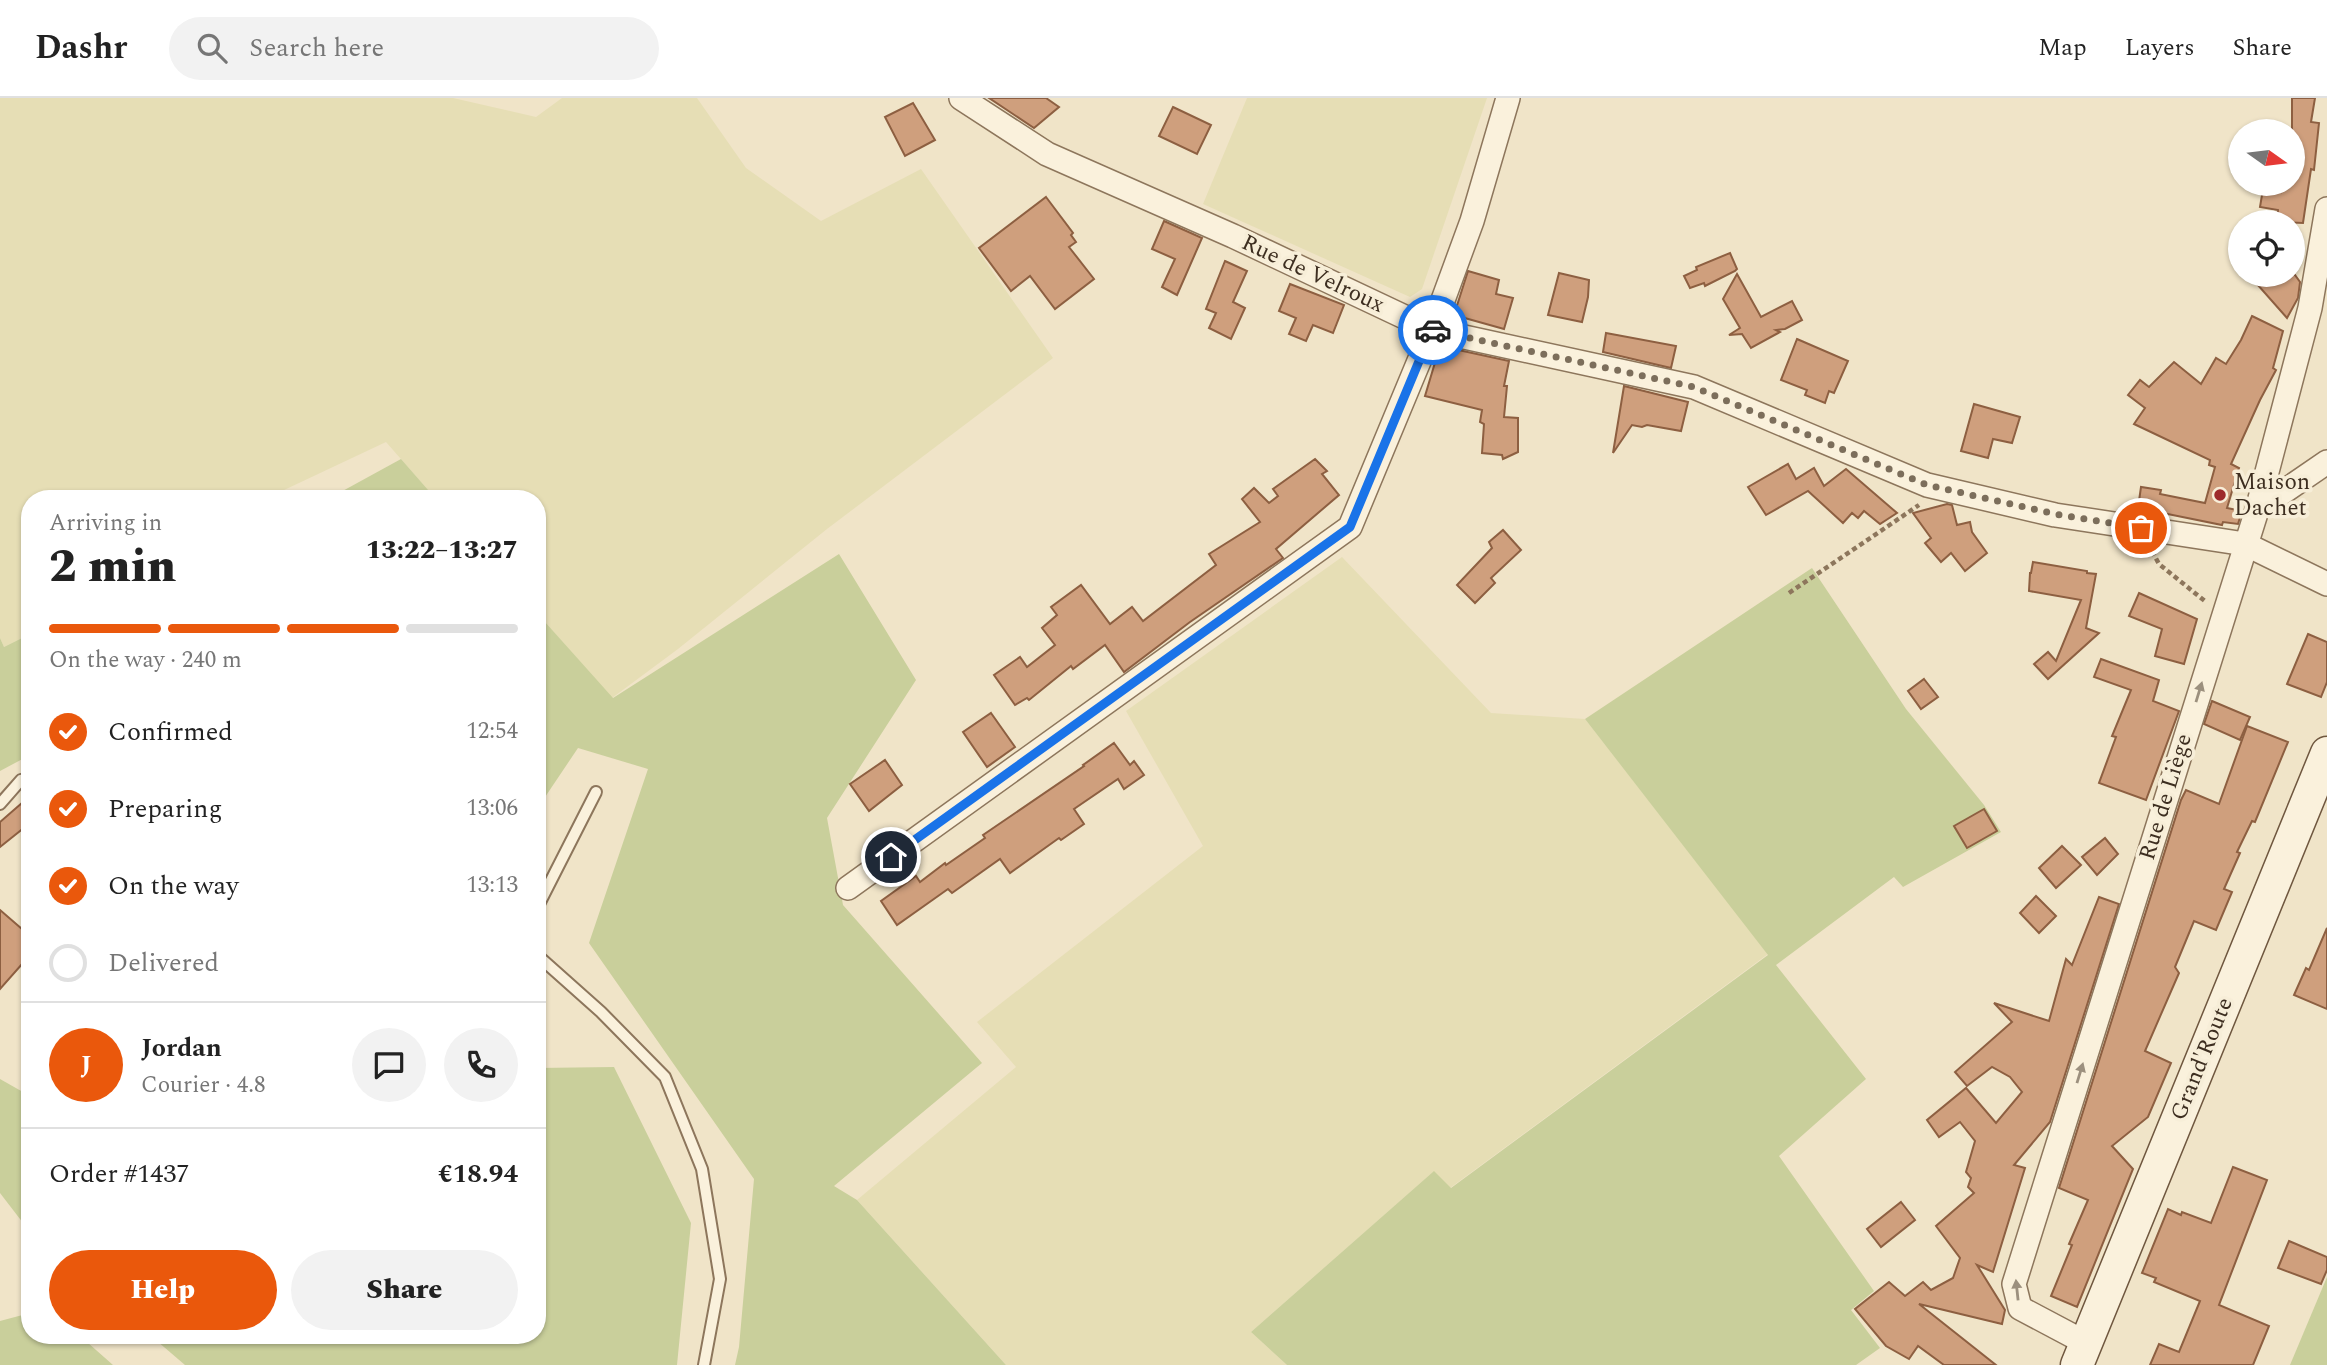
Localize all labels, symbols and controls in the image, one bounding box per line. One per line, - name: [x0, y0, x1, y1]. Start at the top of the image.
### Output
- search box: [169, 17, 659, 80]
- text: Dashr: [35, 23, 127, 73]
- text: Search here: [249, 28, 384, 68]
- icon: search: [193, 29, 231, 67]
- text: Map: [2038, 30, 2087, 66]
- text: Layers: [2125, 30, 2195, 66]
- text: Share: [2233, 30, 2292, 66]
- north arrow: [2228, 119, 2305, 196]
- map controls: [2228, 119, 2305, 287]
- button: locate: [2228, 210, 2305, 287]
- street label: Rue de Velroux: [1236, 226, 1390, 322]
- courier: [1398, 295, 1468, 365]
- icon: car: [1414, 311, 1452, 349]
- place label: Maison Dachet: [2234, 465, 2310, 526]
- marker: Maison Dachet: [2212, 487, 2228, 503]
- pin: [2111, 498, 2171, 558]
- text: Arriving in: [49, 506, 162, 541]
- icon: bag: [2122, 509, 2160, 547]
- text: 13:22–13:27: [366, 530, 518, 570]
- text: 2 min: [49, 532, 176, 602]
- text: On the way · 240 m: [49, 643, 242, 678]
- one-way arrow: [2194, 682, 2205, 703]
- text: Confirmed: [108, 712, 233, 752]
- icon: check: [49, 713, 87, 751]
- text: 12:54: [466, 714, 518, 749]
- street label: Rue de Liège: [2130, 729, 2202, 865]
- text: Preparing: [108, 789, 222, 829]
- icon: check: [49, 790, 87, 828]
- text: 13:06: [466, 791, 518, 826]
- pin: [861, 827, 921, 887]
- icon: home: [872, 838, 910, 876]
- text: On the way: [108, 866, 239, 906]
- icon: check: [49, 867, 87, 905]
- text: 13:13: [466, 868, 518, 903]
- text: Delivered: [108, 943, 219, 983]
- street label: Grand'Route: [2161, 992, 2243, 1126]
- text: Jordan: [141, 1028, 222, 1068]
- button: chat: [352, 1028, 426, 1102]
- button: phone: [444, 1028, 518, 1102]
- text: J: [80, 1045, 92, 1085]
- one-way arrow: [2076, 1062, 2086, 1083]
- text: Courier · 4.8: [141, 1068, 266, 1103]
- text: Order #1437: [49, 1154, 189, 1194]
- text: €18.94: [438, 1154, 518, 1194]
- button: Help: [49, 1250, 277, 1330]
- button: Share: [291, 1250, 518, 1330]
- one-way arrow: [2012, 1279, 2023, 1301]

